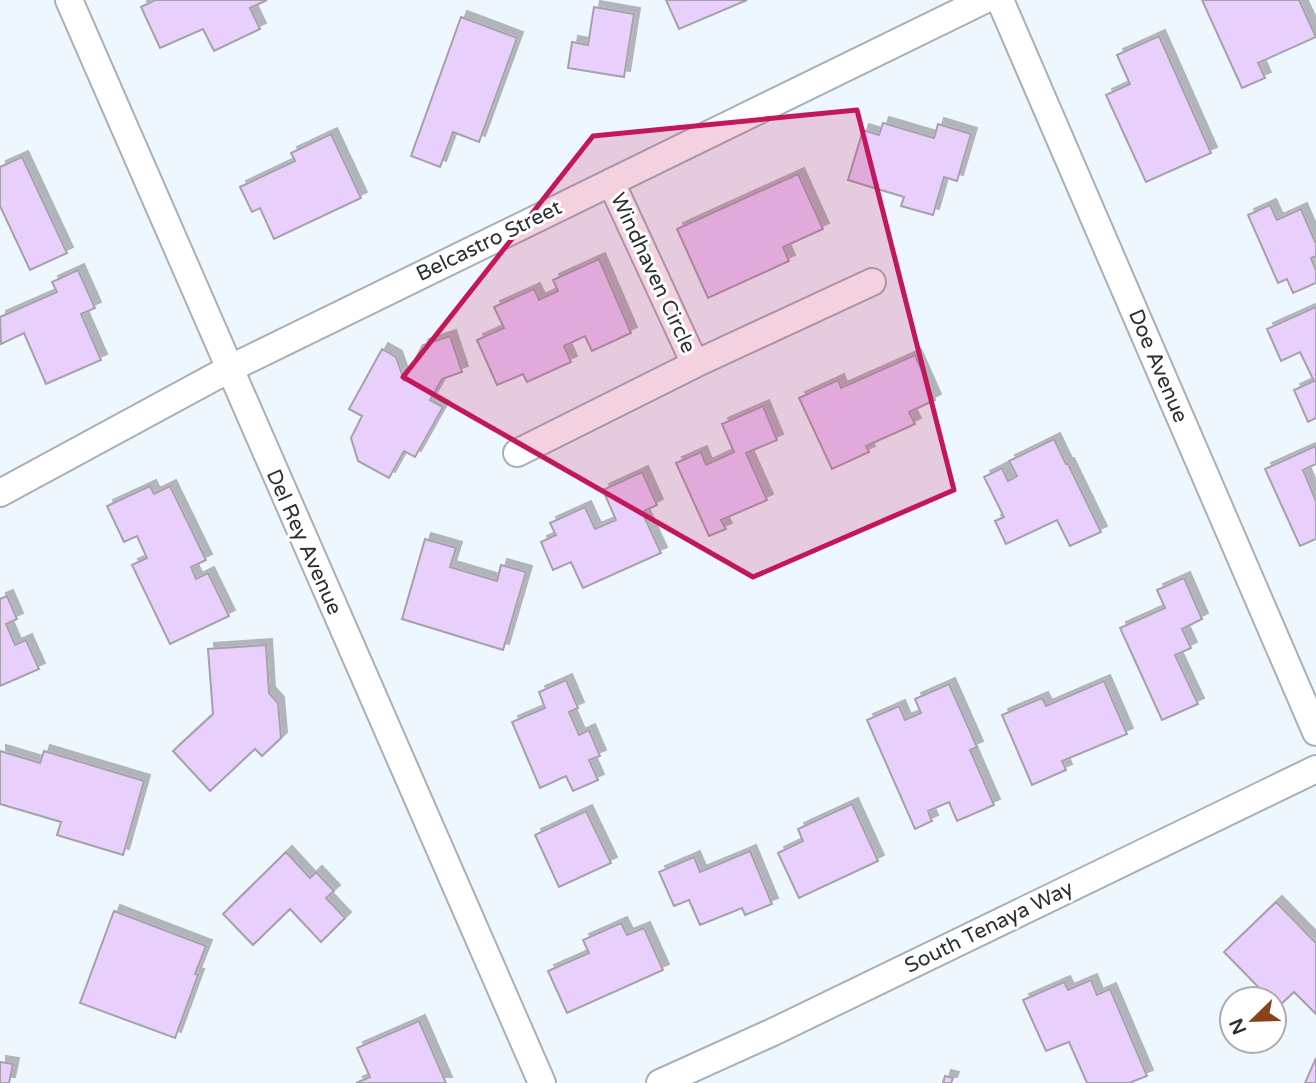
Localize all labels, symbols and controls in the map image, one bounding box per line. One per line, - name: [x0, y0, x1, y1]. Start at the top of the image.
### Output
- street label: Windhaven Circle: [605, 189, 701, 357]
- street label: Belcastro Street: [412, 195, 566, 287]
- street label: Doe Avenue: [1123, 306, 1193, 427]
- street label: Del Rey Avenue: [261, 465, 347, 619]
- street label: South Tenaya Way: [901, 875, 1077, 979]
- north arrow: [1218, 985, 1288, 1055]
- text: N: [1225, 1015, 1251, 1038]

